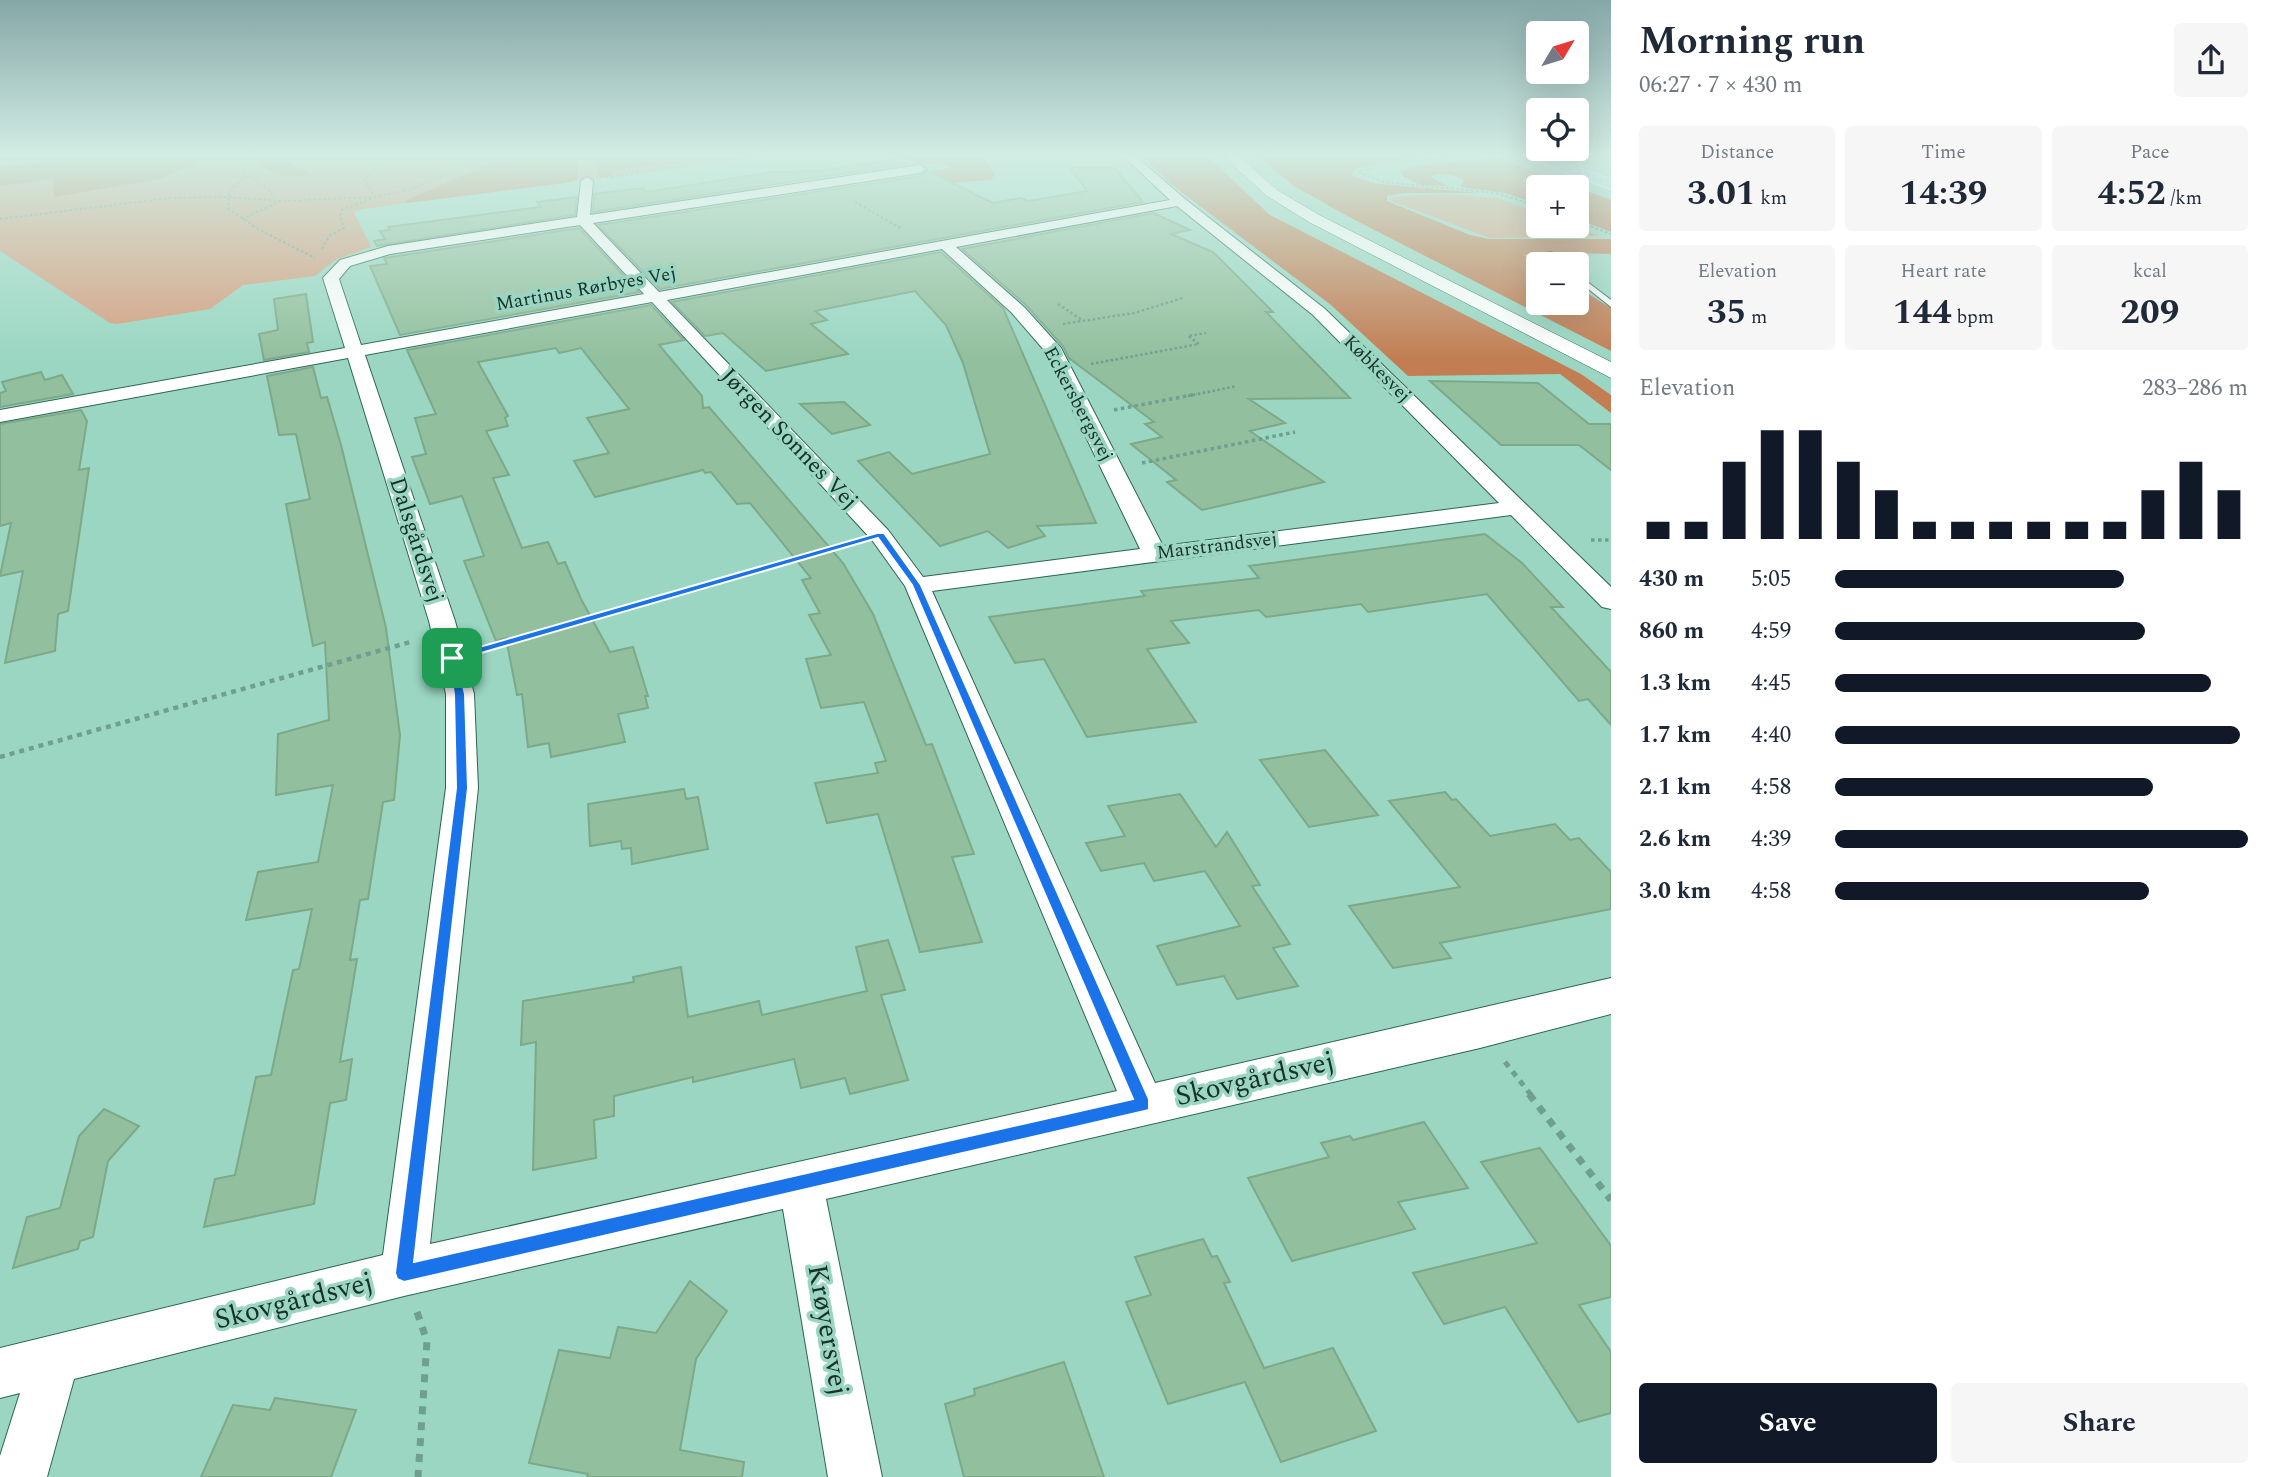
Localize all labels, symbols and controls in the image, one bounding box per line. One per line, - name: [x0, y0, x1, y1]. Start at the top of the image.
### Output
- text: Morning run: [1639, 13, 1865, 71]
- north arrow: [1526, 21, 1589, 84]
- map controls: [1526, 21, 1589, 315]
- button: share: [2174, 23, 2248, 97]
- text: 06:27 · 7 × 430 m: [1639, 68, 1803, 103]
- button: locate: [1526, 98, 1589, 161]
- text: Distance: [1700, 138, 1774, 167]
- text: Time: [1921, 138, 1966, 167]
- text: Pace: [2130, 138, 2169, 167]
- text: 3.01: [1687, 167, 1755, 220]
- text: 14:39: [1900, 167, 1987, 220]
- text: 4:52: [2097, 167, 2166, 220]
- button: +: [1526, 175, 1589, 238]
- text: km: [1755, 184, 1787, 213]
- text: /km: [2166, 184, 2202, 213]
- button: −: [1526, 252, 1589, 315]
- text: Elevation: [1697, 257, 1777, 286]
- text: Heart rate: [1901, 257, 1986, 286]
- text: kcal: [2133, 257, 2167, 286]
- street label: Martinus Rørbyes Vej: [493, 259, 679, 319]
- text: 35: [1707, 286, 1746, 339]
- text: 144: [1893, 286, 1952, 339]
- text: 209: [2120, 286, 2179, 339]
- text: m: [1746, 303, 1767, 332]
- text: bpm: [1952, 303, 1994, 332]
- street label: Købkesvej: [1336, 328, 1418, 410]
- street label: Eckersbergsvej: [1035, 341, 1121, 467]
- street label: Jørgen Sonnes Vej: [712, 360, 866, 518]
- text: Elevation: [1639, 371, 1735, 406]
- text: 283–286 m: [2142, 371, 2248, 406]
- street label: Dalsgårdsvej: [379, 473, 453, 607]
- street label: Marstrandsvej: [1155, 524, 1279, 568]
- text: 430 m: [1639, 562, 1704, 597]
- text: 5:05: [1751, 562, 1791, 597]
- text: 860 m: [1639, 614, 1704, 649]
- text: 4:59: [1751, 614, 1791, 649]
- pin: [422, 628, 482, 688]
- icon: arrive: [433, 639, 471, 677]
- text: 1.3 km: [1639, 666, 1711, 701]
- text: 4:45: [1751, 666, 1791, 701]
- text: 1.7 km: [1639, 718, 1711, 753]
- text: 4:40: [1751, 718, 1791, 753]
- text: 2.1 km: [1639, 770, 1711, 805]
- text: 4:58: [1751, 770, 1791, 805]
- text: 2.6 km: [1639, 822, 1711, 857]
- text: 4:39: [1751, 822, 1791, 857]
- text: 3.0 km: [1639, 874, 1711, 909]
- text: 4:58: [1751, 874, 1791, 909]
- street label: Skovgårdsvej: [1171, 1040, 1339, 1118]
- street label: Skovgårdsvej: [210, 1261, 378, 1341]
- street label: Krøyersvej: [795, 1261, 861, 1399]
- button: Save: [1639, 1383, 1937, 1463]
- button: Share: [1951, 1383, 2248, 1463]

